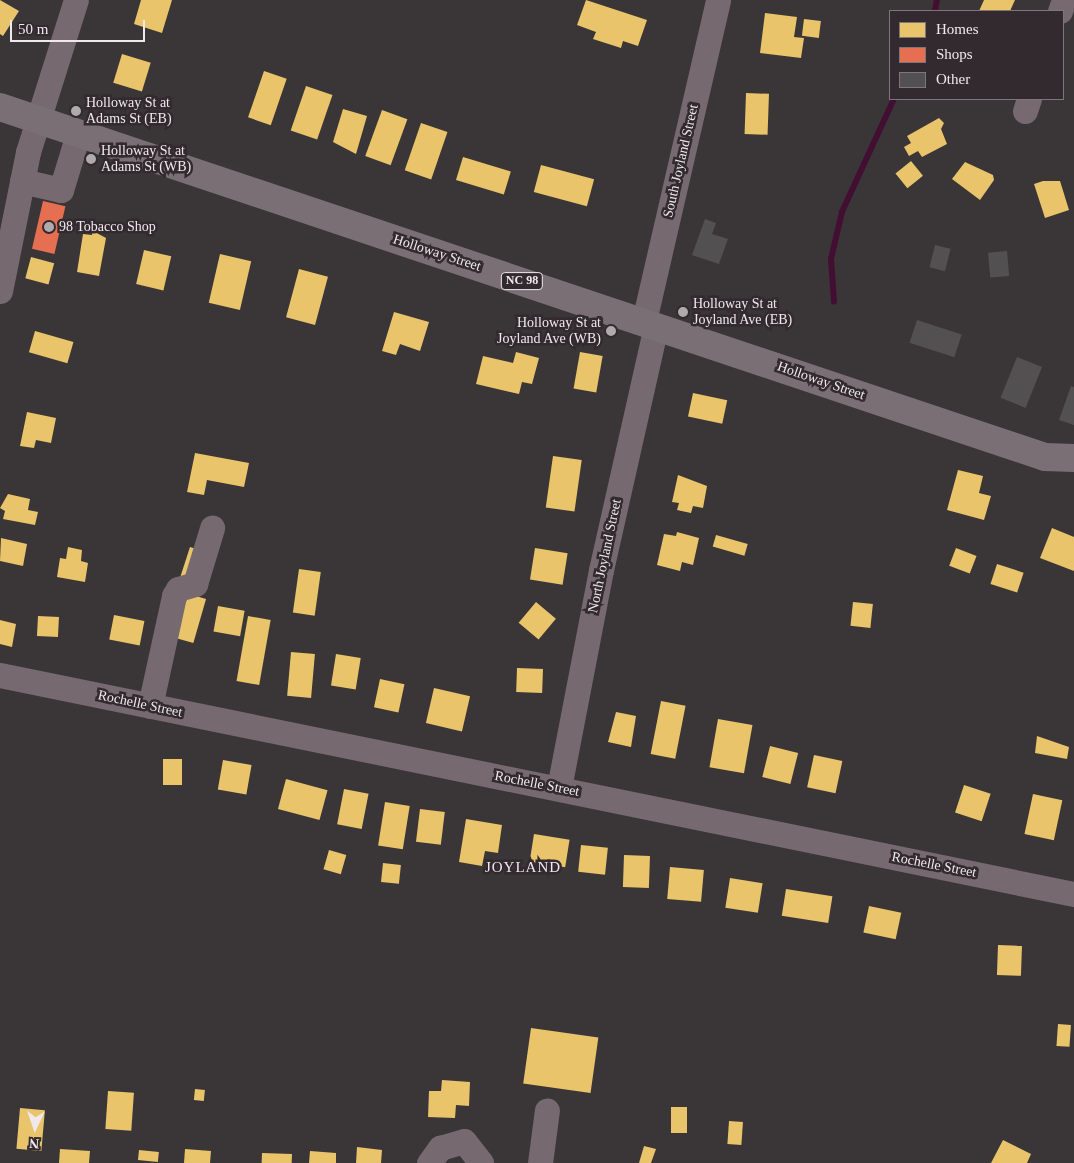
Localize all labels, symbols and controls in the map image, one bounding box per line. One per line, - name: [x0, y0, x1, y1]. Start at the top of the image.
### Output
- scale bar: [12, 10, 148, 42]
- legend: [889, 10, 1064, 100]
- text: 50 m: [18, 21, 48, 37]
- text: Homes: [936, 21, 979, 37]
- text: Shops: [936, 46, 973, 62]
- text: Other: [936, 71, 970, 87]
- place label: Holloway St at Adams St (EB): [86, 95, 172, 128]
- street label: South Joyland Street: [660, 103, 702, 219]
- marker: Holloway St at Adams St (EB): [70, 105, 82, 117]
- place label: Holloway St at Adams St (WB): [101, 143, 191, 176]
- marker: Holloway St at Adams St (WB): [85, 153, 97, 165]
- place label: 98 Tobacco Shop: [59, 219, 156, 235]
- marker: 98 Tobacco Shop: [43, 221, 55, 233]
- street label: Holloway Street: [391, 231, 483, 275]
- road number: NC 98: [501, 272, 543, 290]
- place label: Holloway St at Joyland Ave (EB): [693, 296, 793, 328]
- marker: Holloway St at Joyland Ave (EB): [677, 306, 689, 318]
- place label: Holloway St at Joyland Ave (WB): [496, 315, 601, 348]
- marker: Holloway St at Joyland Ave (WB): [605, 325, 617, 337]
- street label: Holloway Street: [775, 358, 867, 404]
- street label: North Joyland Street: [585, 498, 625, 614]
- street label: Rochelle Street: [96, 687, 184, 721]
- street label: Rochelle Street: [493, 768, 581, 800]
- street label: Rochelle Street: [890, 849, 978, 881]
- district label: JOYLAND: [484, 859, 562, 877]
- north arrow: [10, 1103, 60, 1153]
- text: N: [29, 1136, 40, 1151]

